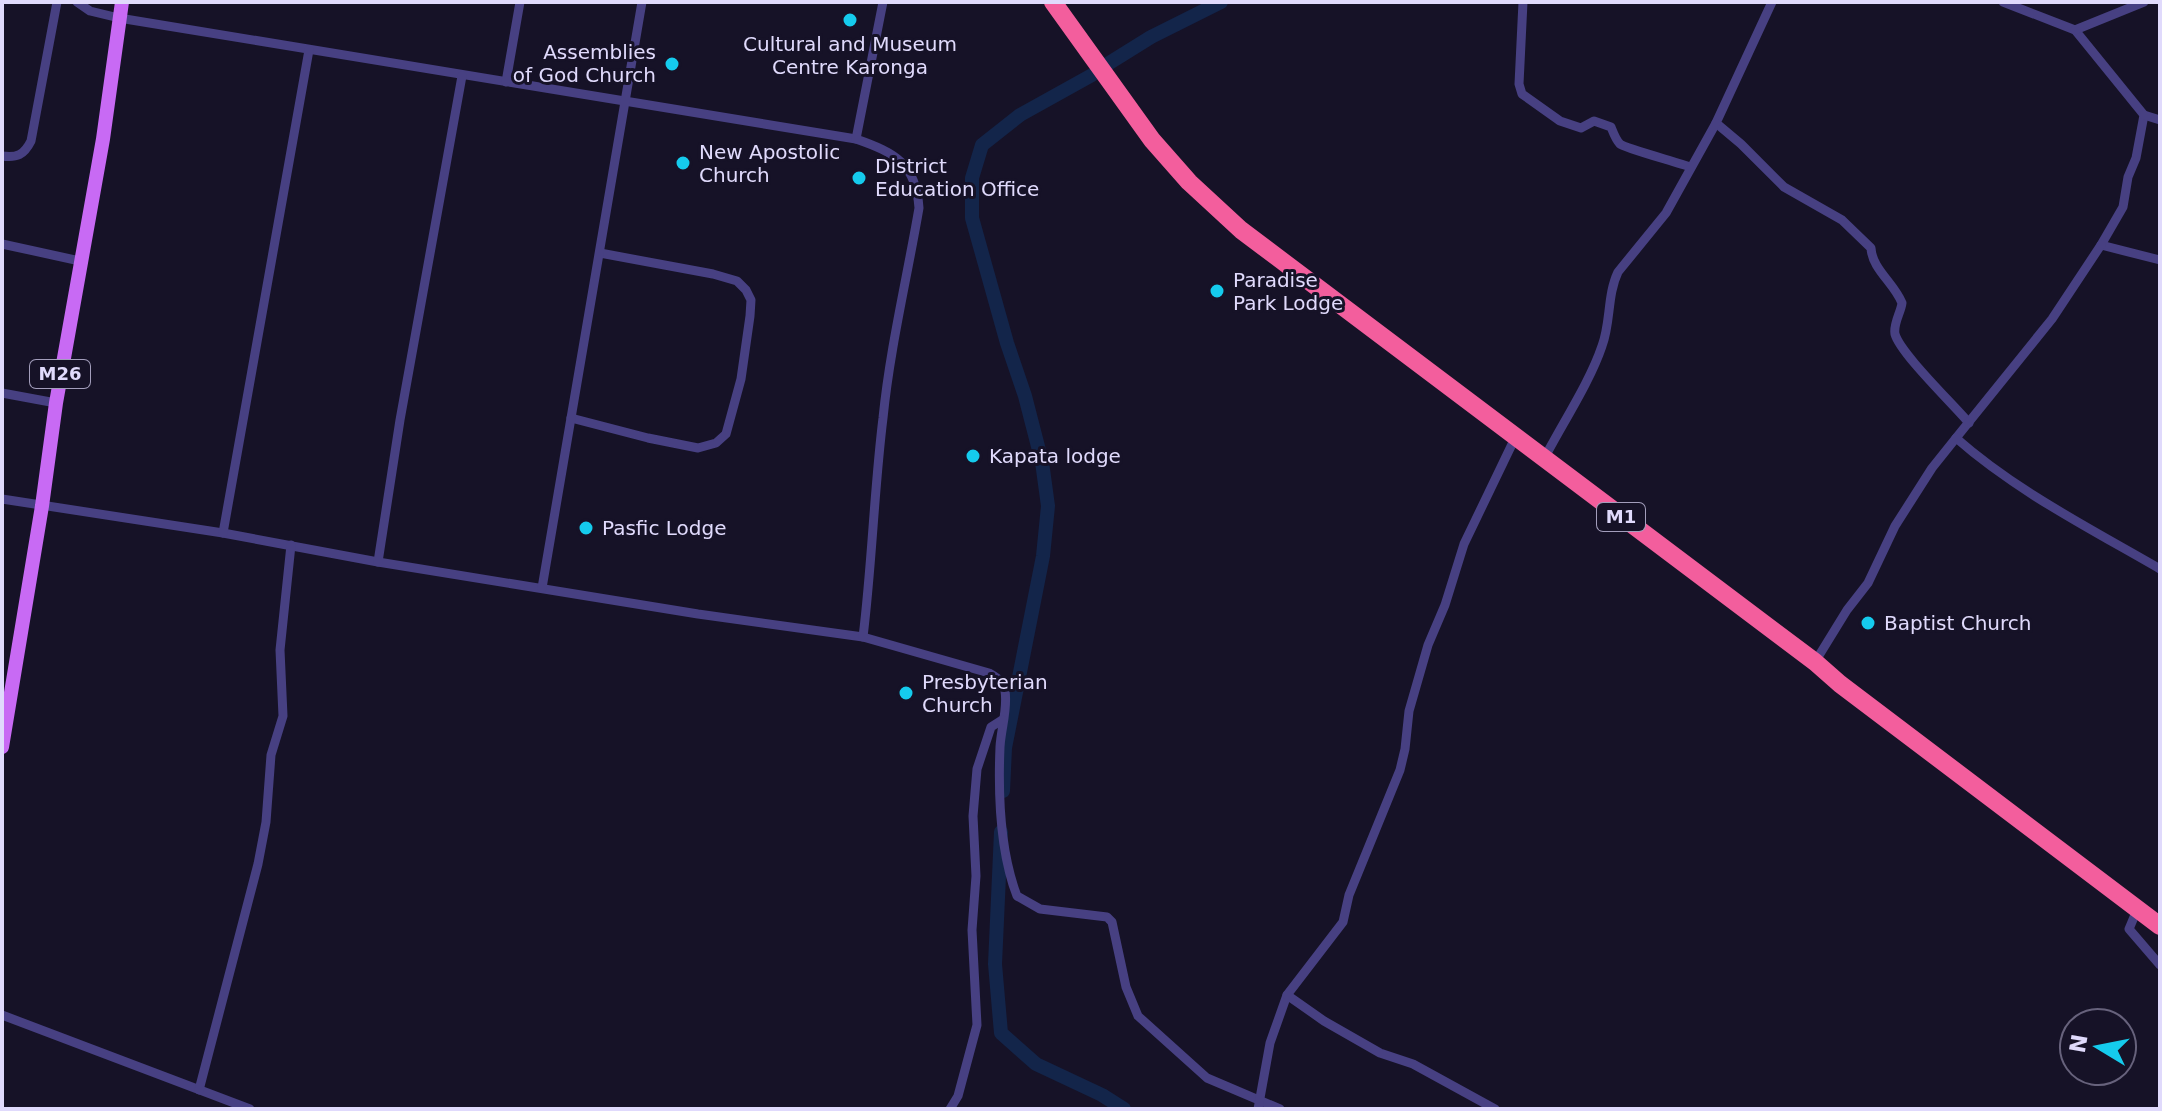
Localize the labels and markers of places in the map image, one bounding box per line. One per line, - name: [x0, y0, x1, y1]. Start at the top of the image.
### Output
- marker: Cultural and Museum Centre Karonga: [841, 11, 859, 29]
- place label: Cultural and Museum Centre Karonga: [743, 32, 957, 79]
- place label: Assemblies of God Church: [513, 40, 656, 87]
- marker: Assemblies of God Church: [663, 55, 681, 73]
- place label: New Apostolic Church: [699, 140, 840, 187]
- marker: New Apostolic Church: [674, 154, 692, 172]
- place label: District Education Office: [875, 154, 1039, 201]
- marker: District Education Office: [850, 169, 868, 187]
- place label: Paradise Park Lodge: [1233, 268, 1343, 315]
- marker: Paradise Park Lodge: [1208, 282, 1226, 300]
- place label: Kapata lodge: [989, 444, 1121, 468]
- marker: Kapata lodge: [964, 447, 982, 465]
- place label: Pasfic Lodge: [602, 516, 727, 540]
- marker: Pasfic Lodge: [577, 519, 595, 537]
- place label: Baptist Church: [1884, 611, 2031, 635]
- marker: Baptist Church: [1859, 614, 1877, 632]
- place label: Presbyterian Church: [922, 670, 1048, 717]
- marker: Presbyterian Church: [897, 684, 915, 702]

